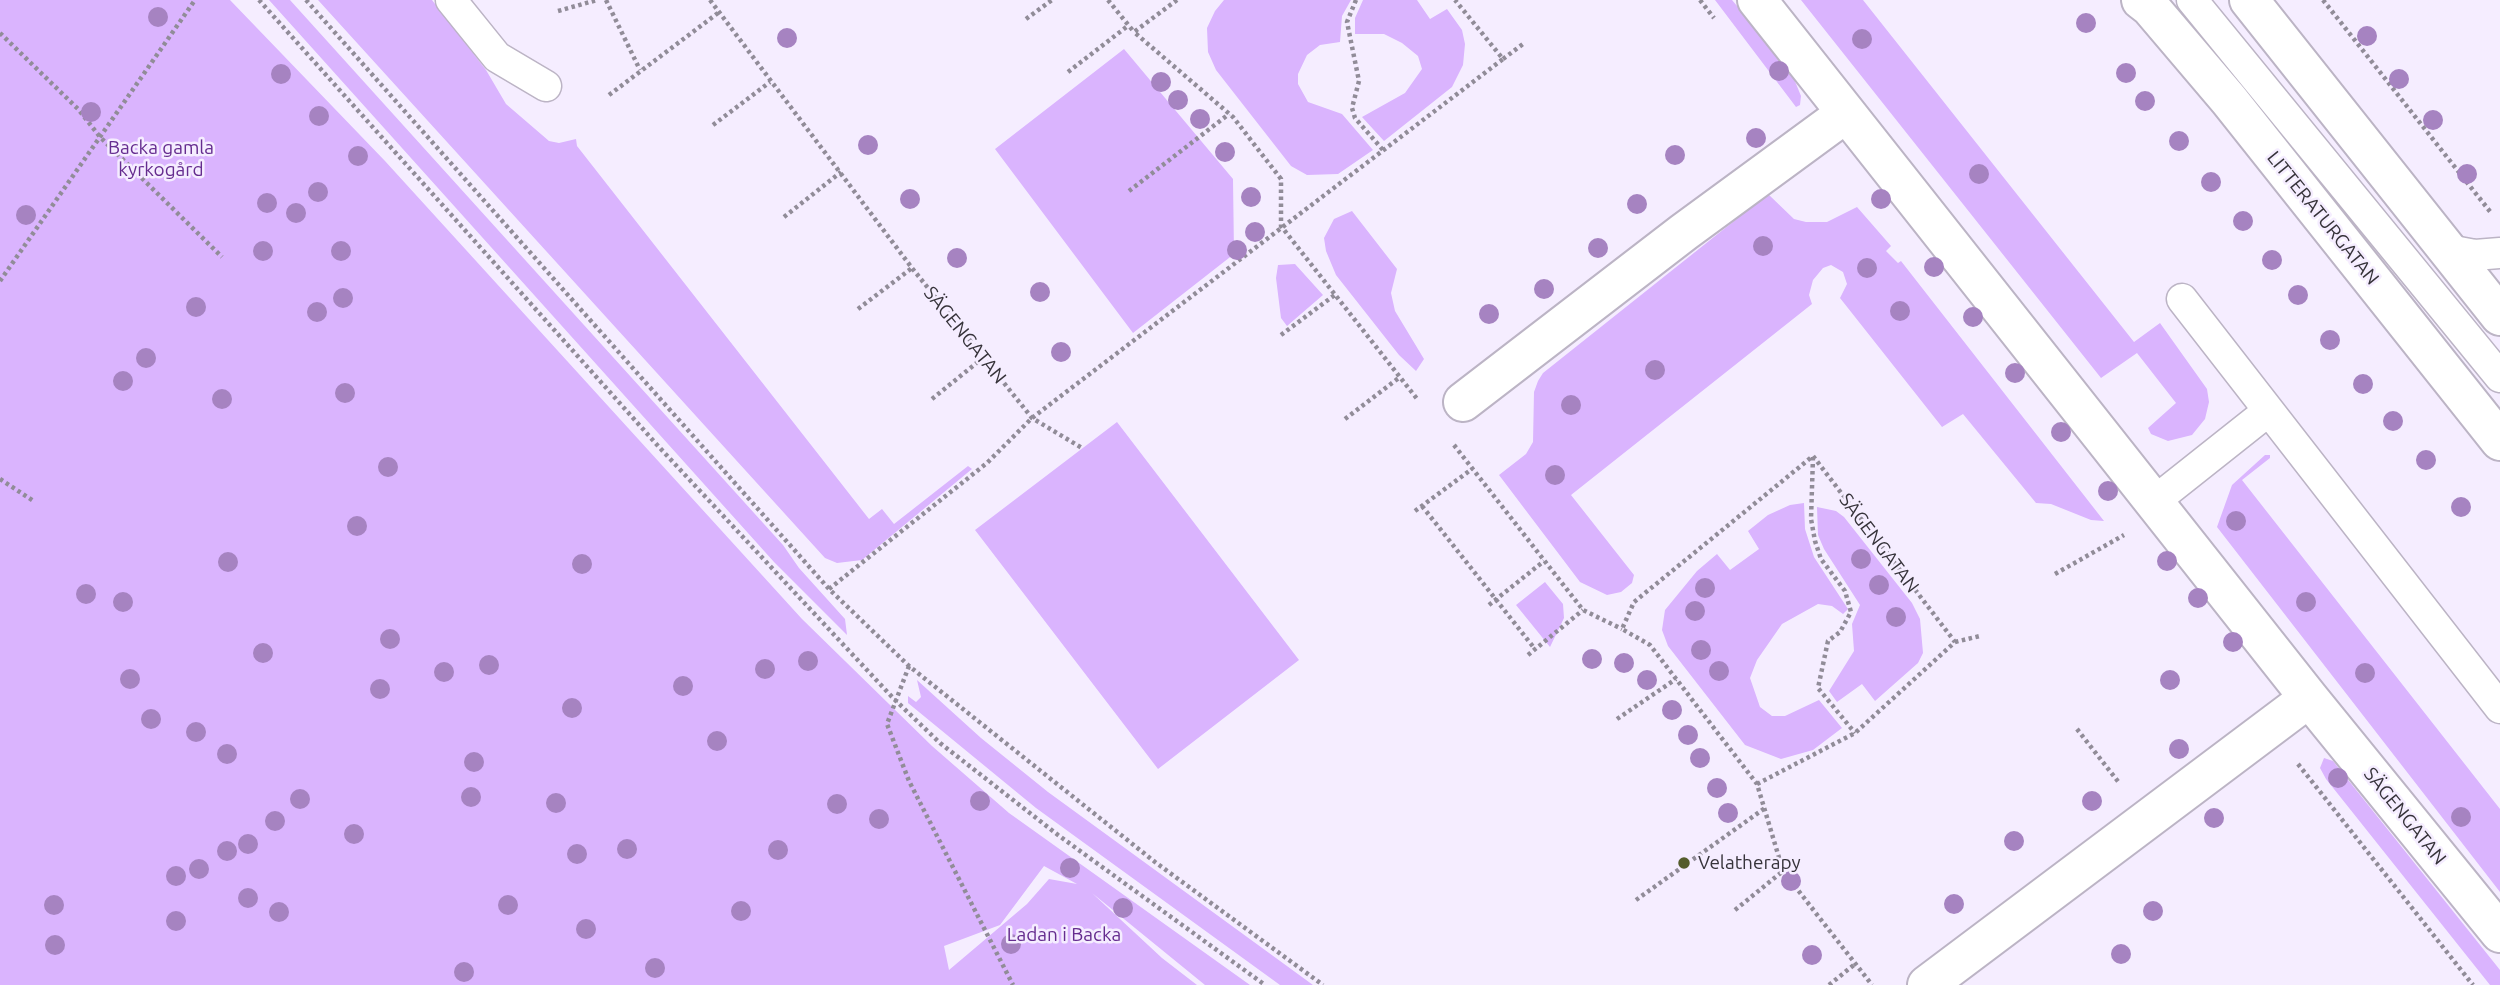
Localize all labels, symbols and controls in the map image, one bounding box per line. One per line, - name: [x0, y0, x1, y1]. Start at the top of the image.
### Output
- park label: Backa gamla kyrkogård: [108, 137, 214, 181]
- street label: LITTERATURGATAN: [2262, 147, 2384, 289]
- street label: SÄGENGATAN: [919, 282, 1011, 388]
- street label: SÄGENGATAN: [1834, 489, 1924, 597]
- street label: SÄGENGATAN: [2359, 763, 2451, 869]
- place label: Velatherapy: [1698, 852, 1801, 874]
- marker: Velatherapy: [1676, 855, 1692, 871]
- park label: Ladan i Backa: [1007, 924, 1121, 946]

